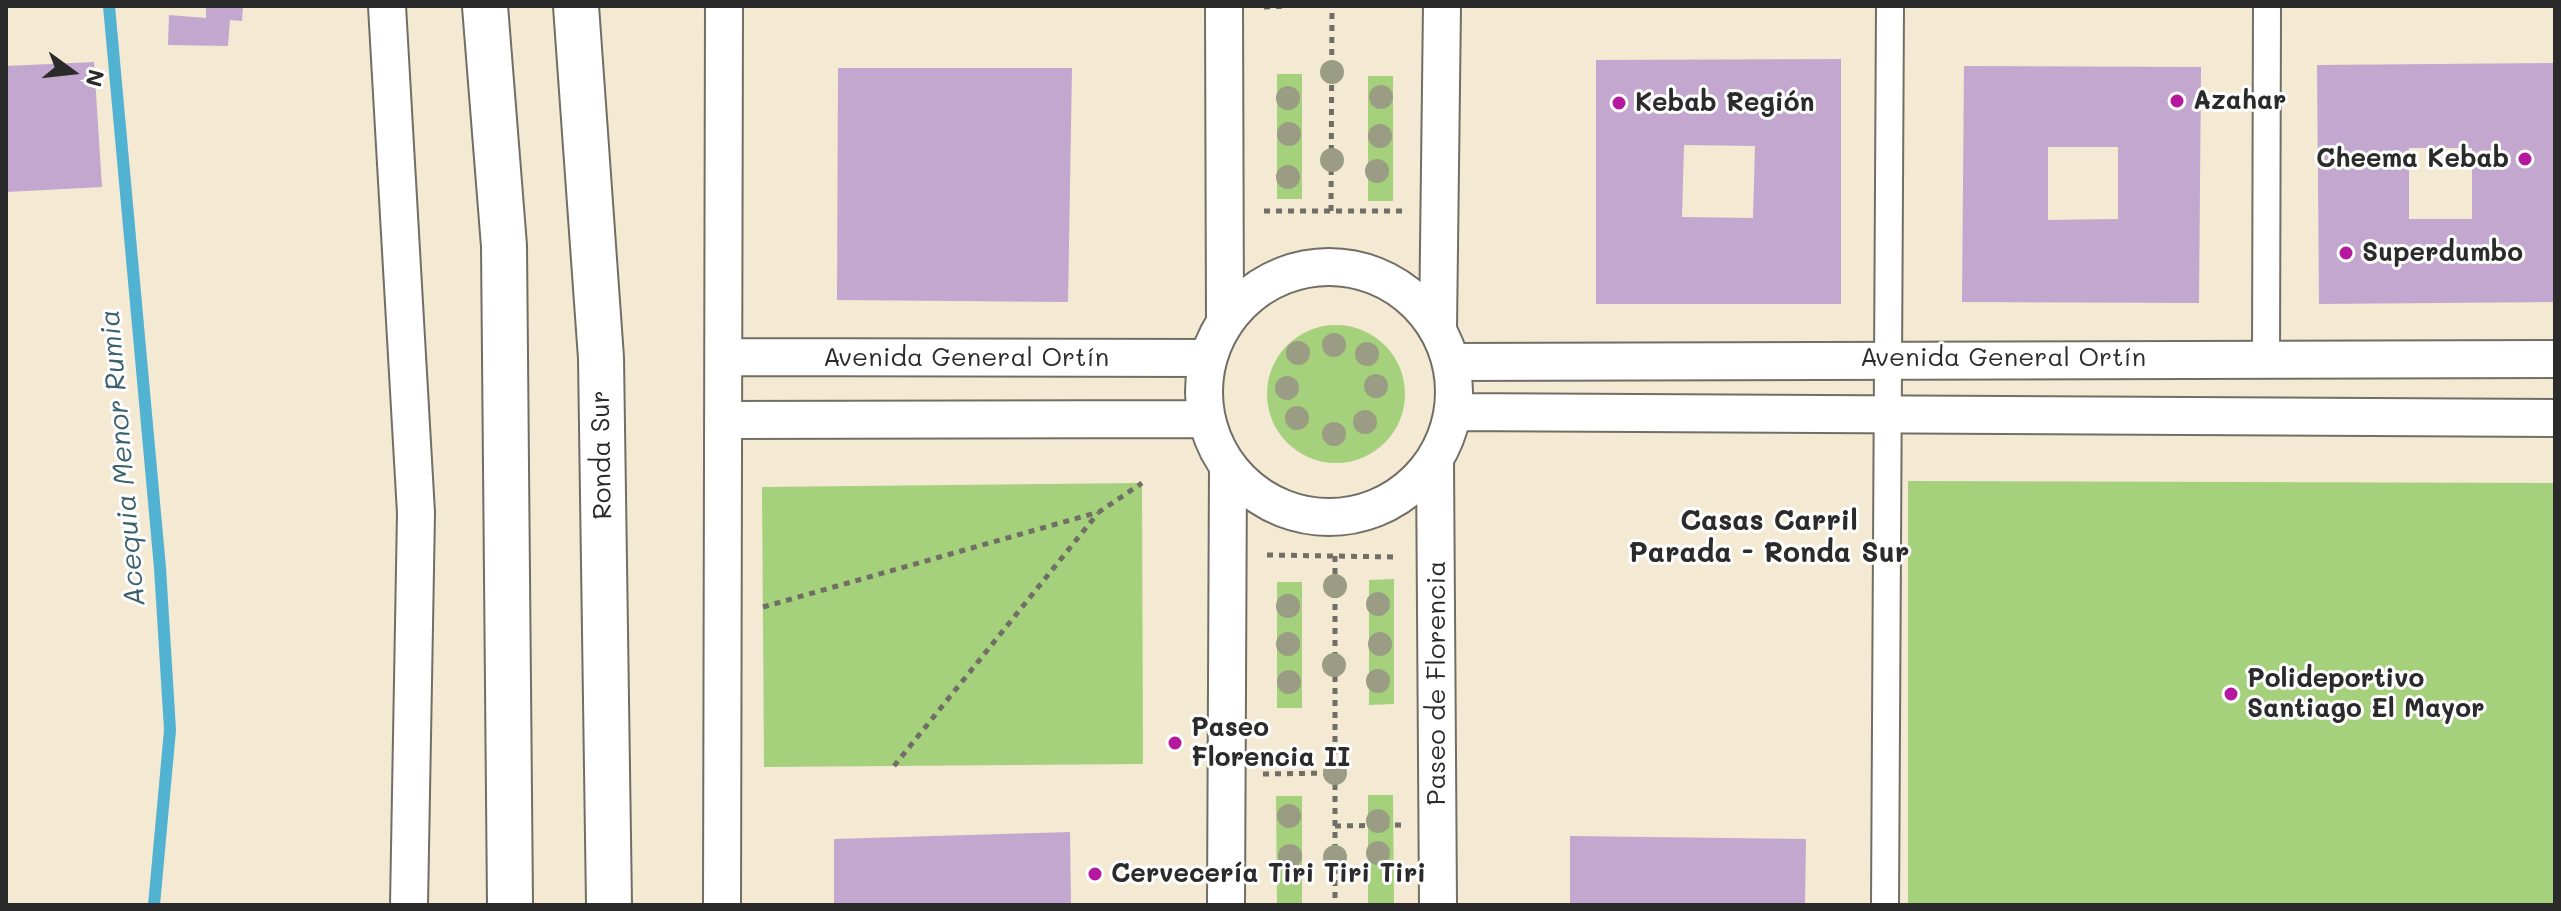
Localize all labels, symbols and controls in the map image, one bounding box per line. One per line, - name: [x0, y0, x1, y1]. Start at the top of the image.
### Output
- north arrow: [32, 32, 112, 112]
- text: N: [79, 67, 112, 90]
- place label: Azahar: [2193, 85, 2286, 117]
- place label: Kebab Región: [1635, 87, 1814, 119]
- marker: Azahar: [2168, 92, 2186, 110]
- marker: Kebab Región: [1610, 94, 1628, 112]
- place label: Cheema Kebab: [2316, 143, 2509, 175]
- marker: Cheema Kebab: [2516, 150, 2534, 168]
- place label: Superdumbo: [2362, 237, 2523, 269]
- marker: Superdumbo: [2337, 244, 2355, 262]
- water label: Acequia Menor Rumia: [93, 308, 153, 608]
- street label: Avenida General Ortín: [823, 342, 1109, 374]
- street label: Avenida General Ortín: [1860, 342, 2146, 374]
- street label: Ronda Sur: [585, 390, 619, 520]
- district label: Casas Carril Parada - Ronda Sur: [1629, 504, 1909, 570]
- street label: Paseo de Florencia: [1421, 561, 1453, 805]
- place label: Polideportivo Santiago El Mayor: [2247, 663, 2485, 724]
- marker: Polideportivo Santiago El Mayor: [2222, 685, 2240, 703]
- place label: Paseo Florencia II: [1191, 712, 1351, 774]
- marker: Paseo Florencia II: [1166, 734, 1184, 752]
- place label: Cervecería Tiri Tiri Tiri: [1111, 858, 1426, 890]
- marker: Cervecería Tiri Tiri Tiri: [1086, 865, 1104, 883]

